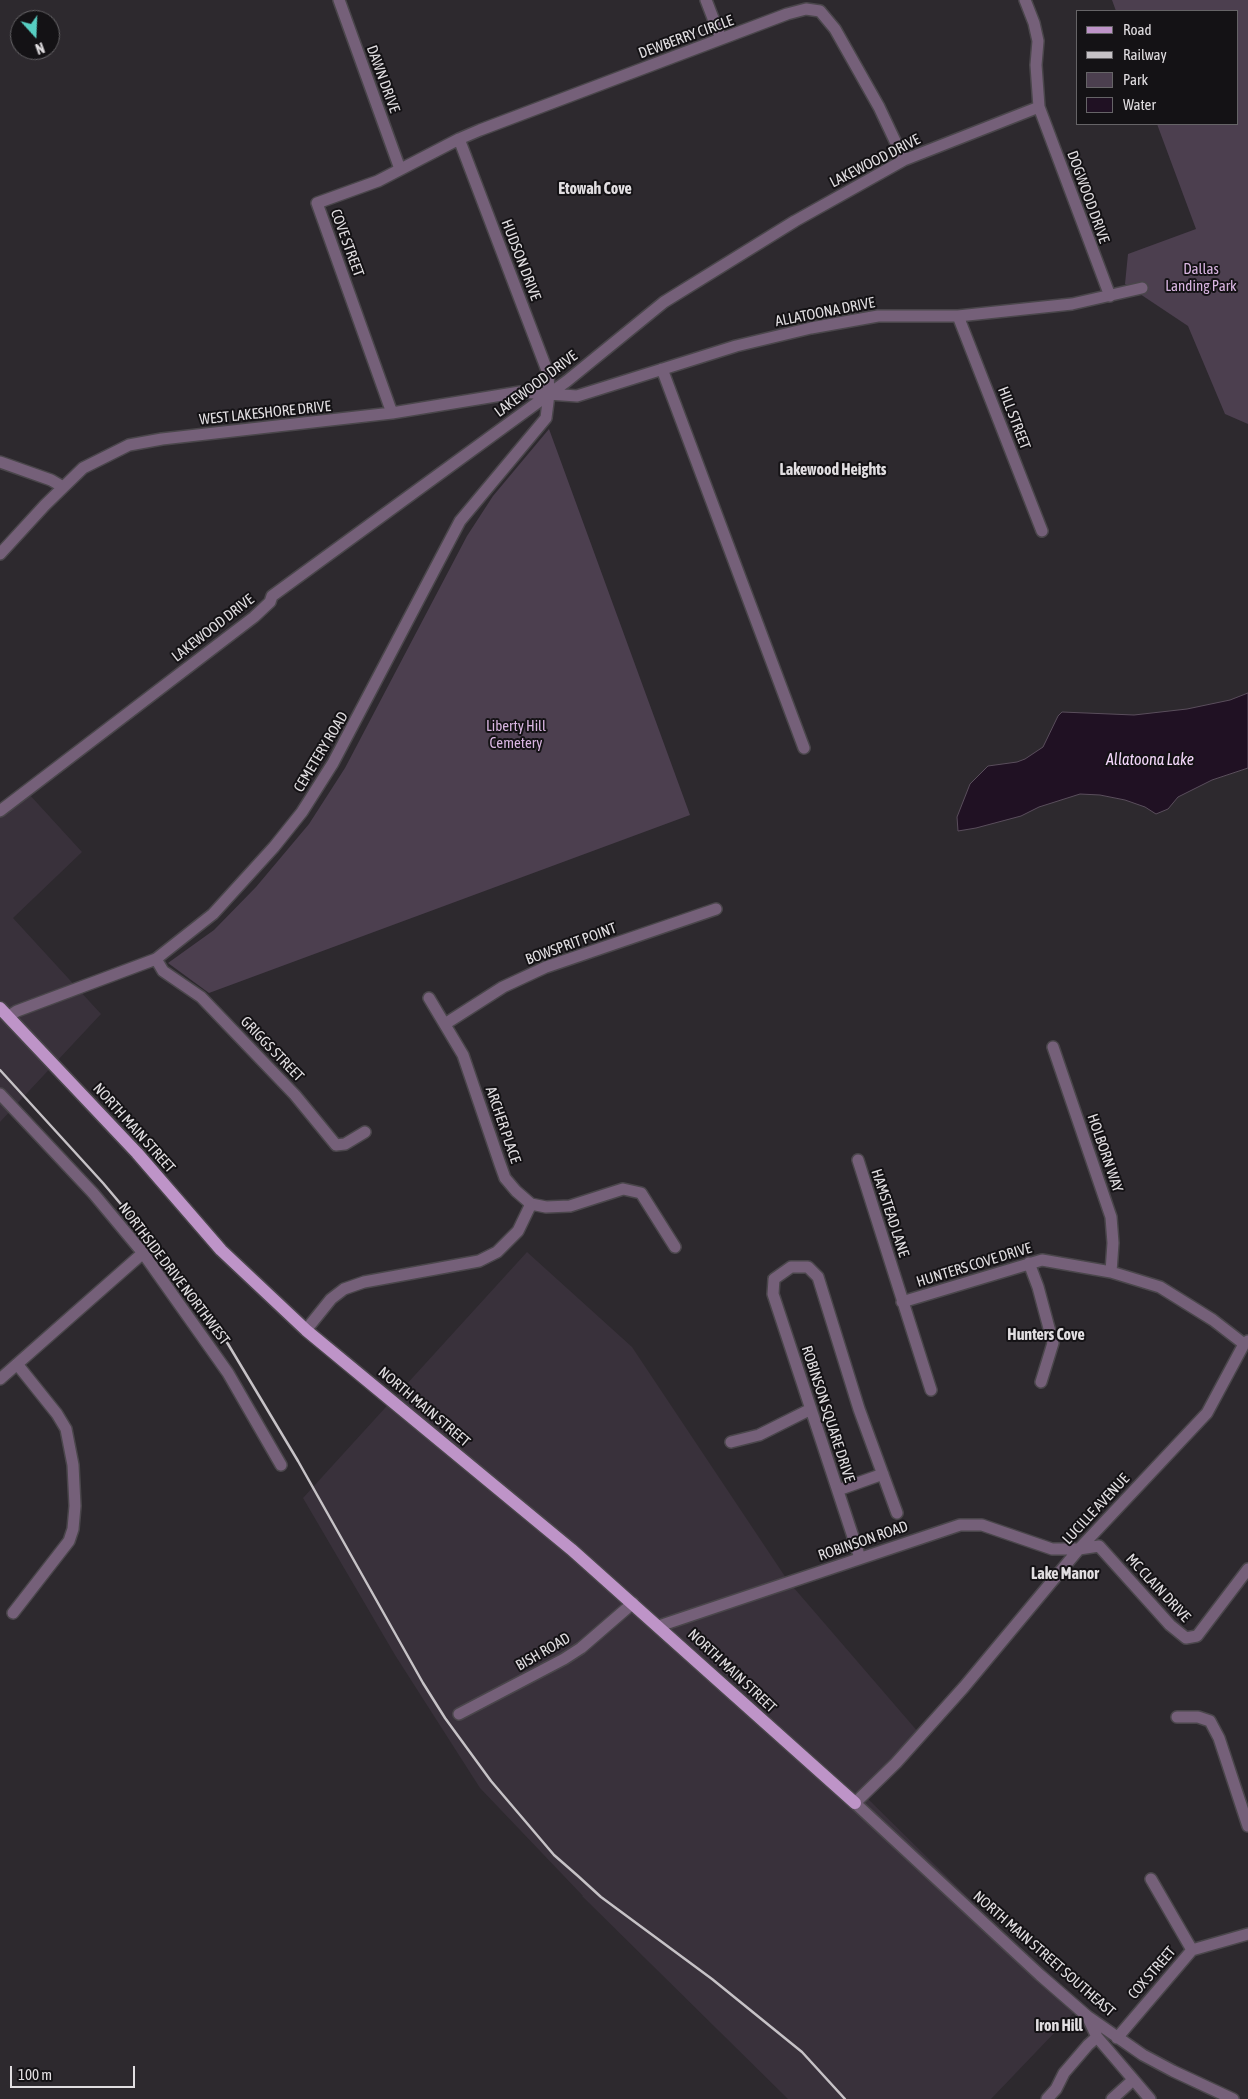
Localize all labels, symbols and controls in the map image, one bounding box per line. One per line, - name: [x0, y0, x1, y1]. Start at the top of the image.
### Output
- north arrow: [10, 10, 60, 60]
- legend: [1076, 10, 1238, 125]
- street label: DEWBERRY CIRCLE: [636, 12, 736, 62]
- text: Road: [1123, 21, 1152, 38]
- text: N: [33, 39, 46, 57]
- street label: DAWN DRIVE: [362, 43, 404, 115]
- text: Railway: [1123, 46, 1167, 63]
- text: Park: [1123, 71, 1148, 88]
- text: Water: [1123, 96, 1156, 113]
- street label: LAKEWOOD DRIVE: [827, 130, 923, 192]
- street label: DOGWOOD DRIVE: [1063, 148, 1113, 246]
- district label: Etowah Cove: [558, 179, 632, 199]
- street label: COVE STREET: [326, 207, 368, 279]
- street label: HUDSON DRIVE: [497, 217, 545, 303]
- park label: Dallas Landing Park: [1165, 260, 1237, 295]
- street label: ALLATOONA DRIVE: [774, 294, 876, 330]
- street label: LAKEWOOD DRIVE: [491, 347, 581, 421]
- street label: HILL STREET: [994, 384, 1034, 452]
- street label: WEST LAKESHORE DRIVE: [198, 397, 332, 429]
- district label: Lakewood Heights: [780, 460, 886, 480]
- street label: LAKEWOOD DRIVE: [168, 590, 258, 666]
- street label: CEMETERY ROAD: [290, 709, 352, 795]
- park label: Liberty Hill Cemetery: [486, 717, 546, 752]
- water label: Allatoona Lake: [1106, 750, 1194, 770]
- street label: BOWSPRIT POINT: [523, 919, 619, 969]
- street label: GRIGGS STREET: [237, 1013, 307, 1085]
- street label: NORTH MAIN STREET: [89, 1079, 179, 1177]
- street label: ARCHER PLACE: [482, 1084, 524, 1166]
- street label: HOLBORN WAY: [1083, 1112, 1127, 1194]
- street label: HAMSTEAD LANE: [867, 1167, 913, 1259]
- street label: NORTHSIDE DRIVE NORTHWEST: [115, 1199, 233, 1349]
- street label: HUNTERS COVE DRIVE: [914, 1239, 1034, 1291]
- district label: Hunters Cove: [1007, 1325, 1085, 1345]
- street label: ROBINSON SQUARE DRIVE: [797, 1343, 859, 1485]
- street label: NORTH MAIN STREET: [374, 1363, 474, 1451]
- street label: LUCILLE AVENUE: [1059, 1470, 1133, 1548]
- street label: ROBINSON ROAD: [816, 1517, 910, 1565]
- street label: MC CLAIN DRIVE: [1122, 1550, 1194, 1626]
- district label: Lake Manor: [1031, 1564, 1099, 1584]
- street label: NORTH MAIN STREET: [684, 1625, 780, 1717]
- street label: BISH ROAD: [513, 1629, 573, 1675]
- street label: NORTH MAIN STREET SOUTHEAST: [969, 1887, 1119, 2021]
- street label: COX STREET: [1124, 1943, 1180, 2003]
- district label: Iron Hill: [1035, 2016, 1083, 2036]
- scale bar: [12, 2056, 138, 2088]
- text: 100 m: [18, 2066, 52, 2083]

